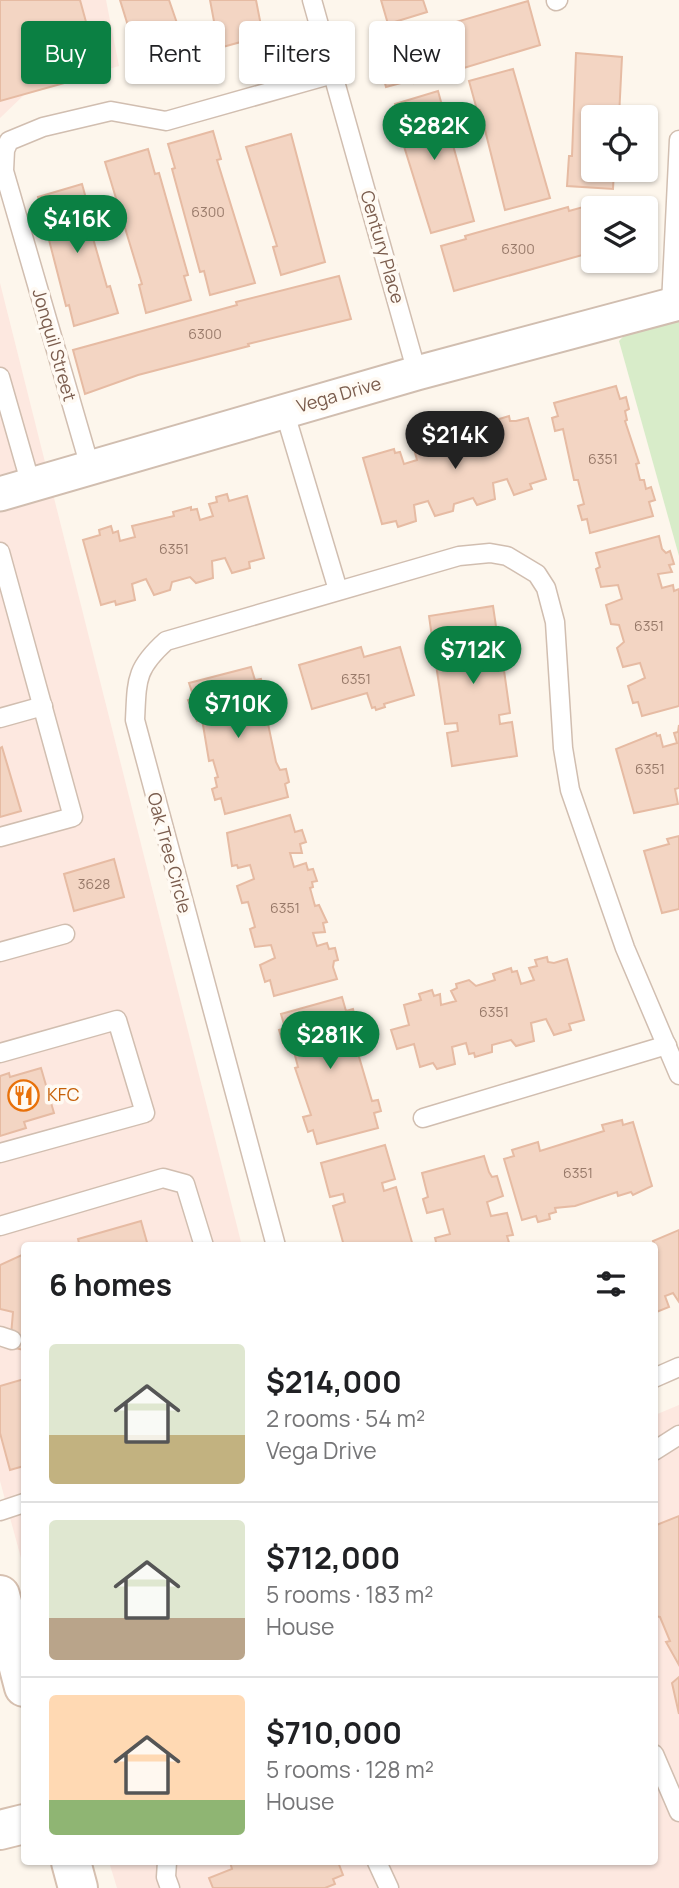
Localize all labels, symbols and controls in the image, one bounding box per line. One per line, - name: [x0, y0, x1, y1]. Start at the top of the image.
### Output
- chip: Buy: [21, 21, 111, 84]
- chip: Rent: [125, 21, 225, 84]
- chip: Filters: [239, 21, 355, 84]
- chip: New: [369, 21, 465, 84]
- pin: $282K: [385, 102, 483, 162]
- map controls: [581, 105, 658, 273]
- button: locate: [581, 105, 658, 182]
- text: $282K: [399, 109, 469, 141]
- street label: Century Place: [355, 187, 411, 306]
- pin: $416K: [28, 196, 126, 255]
- button: layers: [581, 196, 658, 273]
- text: $416K: [43, 202, 111, 234]
- house number: 6300: [191, 202, 225, 221]
- house number: 6300: [501, 239, 535, 258]
- street label: Jonquil Street: [27, 286, 82, 404]
- house number: 6300: [188, 324, 222, 343]
- street label: Vega Drive: [294, 371, 384, 418]
- pin: $214K: [406, 412, 504, 471]
- text: $214K: [421, 418, 489, 450]
- house number: 6351: [588, 449, 618, 468]
- house number: 6351: [159, 539, 189, 558]
- house number: 6351: [634, 616, 664, 635]
- pin: $712K: [424, 626, 522, 686]
- text: $712K: [440, 633, 506, 665]
- house number: 6351: [341, 669, 371, 688]
- pin: $710K: [189, 680, 287, 740]
- text: $710K: [205, 687, 271, 719]
- house number: 6351: [635, 759, 665, 778]
- street label: Oak Tree Circle: [142, 790, 198, 916]
- house number: 3628: [78, 874, 110, 893]
- house number: 6351: [270, 898, 300, 917]
- house number: 6351: [479, 1002, 509, 1021]
- pin: $281K: [281, 1012, 379, 1071]
- text: $281K: [296, 1018, 364, 1050]
- restaurant icon: KFC: [7, 1078, 41, 1112]
- place label: KFC: [47, 1082, 80, 1106]
- house number: 6351: [563, 1163, 593, 1182]
- text: 6 homes: [49, 1264, 172, 1305]
- icon: filters: [592, 1265, 630, 1303]
- text: $214,000: [266, 1361, 402, 1402]
- icon: home: [105, 1372, 189, 1456]
- text: 2 rooms · 54 m²: [266, 1402, 425, 1434]
- text: Vega Drive: [266, 1434, 377, 1466]
- text: $712,000: [266, 1537, 400, 1578]
- icon: home: [105, 1548, 189, 1632]
- text: 5 rooms · 183 m²: [266, 1578, 433, 1610]
- text: House: [266, 1610, 335, 1642]
- text: $710,000: [266, 1712, 402, 1753]
- icon: home: [105, 1723, 189, 1807]
- text: 5 rooms · 128 m²: [266, 1753, 434, 1785]
- text: House: [266, 1785, 335, 1817]

